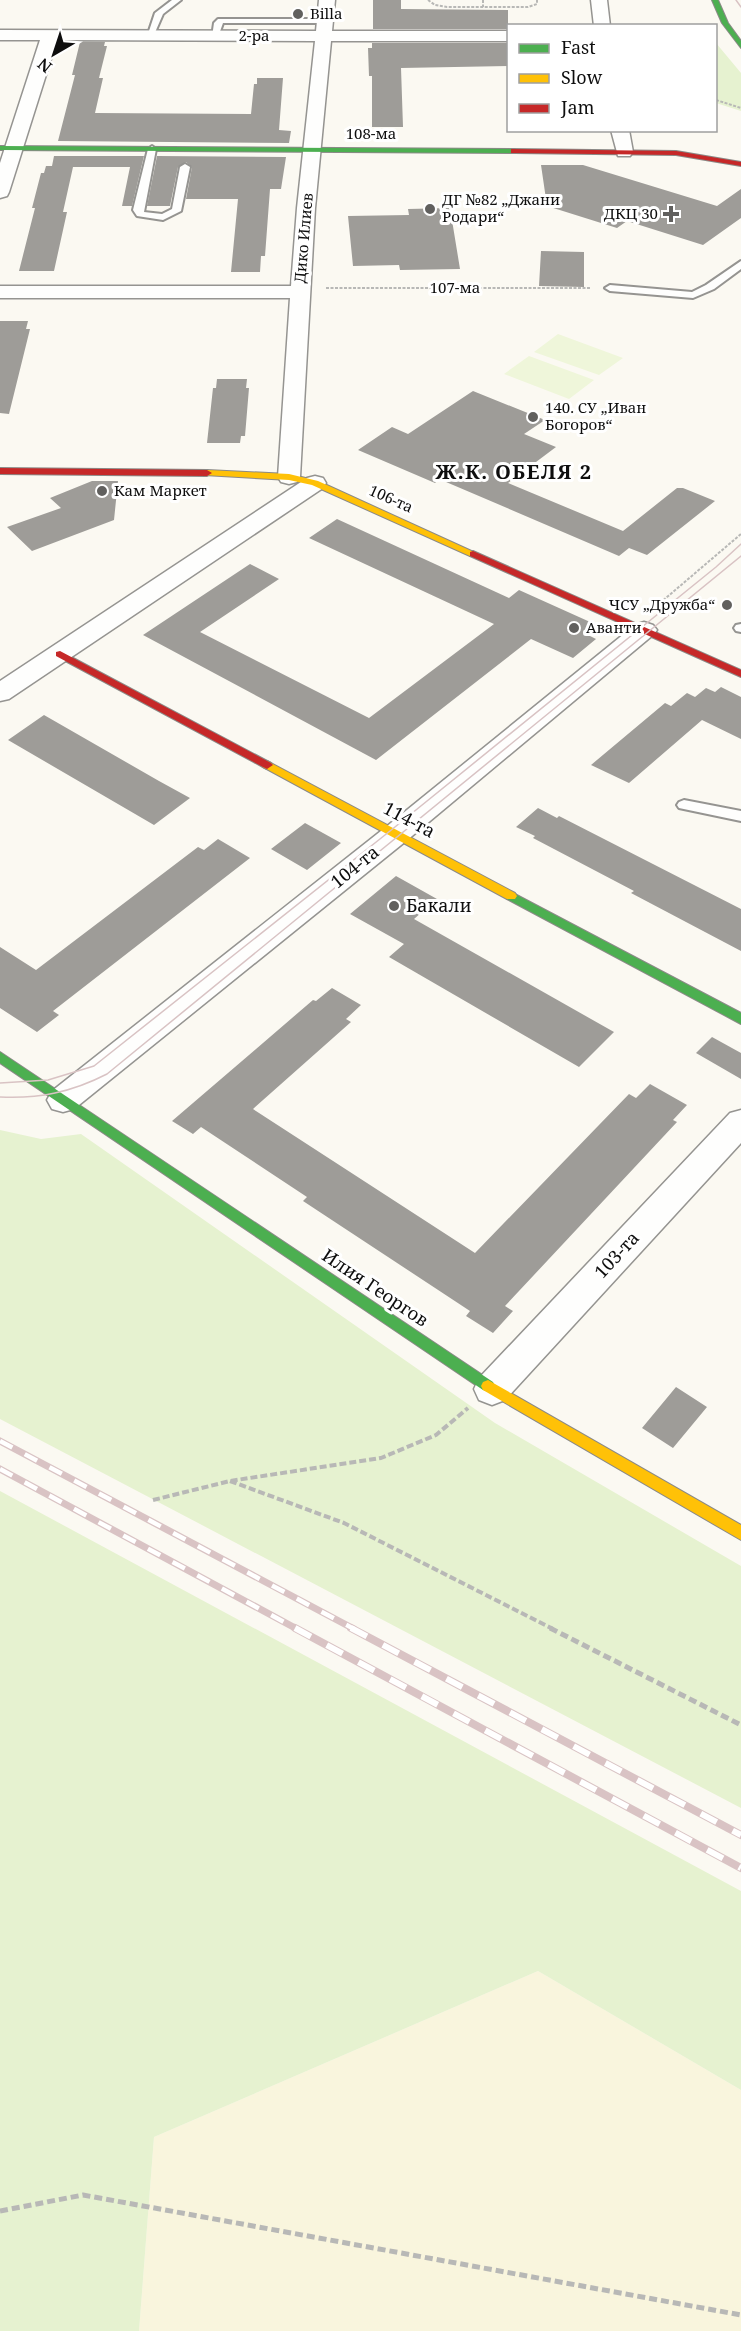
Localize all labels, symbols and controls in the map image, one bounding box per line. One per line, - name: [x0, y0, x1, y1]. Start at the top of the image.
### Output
- place label: Billa: [310, 3, 342, 23]
- marker: Billa: [291, 7, 305, 21]
- north arrow: [24, 24, 84, 84]
- legend: [507, 24, 717, 132]
- street label: 2-ра: [238, 25, 270, 45]
- text: Fast: [561, 35, 596, 59]
- text: N: [32, 53, 56, 78]
- text: Slow: [561, 65, 603, 89]
- text: Jam: [560, 95, 595, 119]
- street label: 108-ма: [346, 123, 396, 143]
- place label: ДГ №82 „Джани Родари“: [442, 189, 560, 226]
- street label: Дико Илиев: [289, 192, 317, 284]
- marker: ДГ №82 „Джани Родари“: [423, 202, 437, 216]
- place label: ДКЦ 30: [604, 203, 658, 223]
- marker: ДКЦ 30: [662, 205, 680, 223]
- street label: 107-ма: [430, 277, 480, 297]
- place label: 140. СУ „Иван Богоров“: [545, 397, 646, 434]
- marker: 140. СУ „Иван Богоров“: [526, 410, 540, 424]
- district label: Ж.К. ОБЕЛЯ 2: [435, 458, 593, 485]
- place label: Кам Маркет: [114, 480, 207, 500]
- street label: 106-та: [366, 480, 417, 517]
- marker: Кам Маркет: [95, 484, 109, 498]
- place label: ЧСУ „Дружба“: [609, 594, 715, 614]
- marker: ЧСУ „Дружба“: [720, 598, 734, 612]
- place label: Аванти: [586, 617, 642, 637]
- marker: Аванти: [567, 621, 581, 635]
- street label: 114-та: [379, 795, 440, 843]
- street label: 104-та: [325, 839, 384, 893]
- place label: Бакали: [406, 893, 472, 917]
- marker: Бакали: [387, 899, 401, 913]
- street label: 103-та: [589, 1226, 644, 1283]
- street label: Илия Георгов: [318, 1243, 433, 1332]

